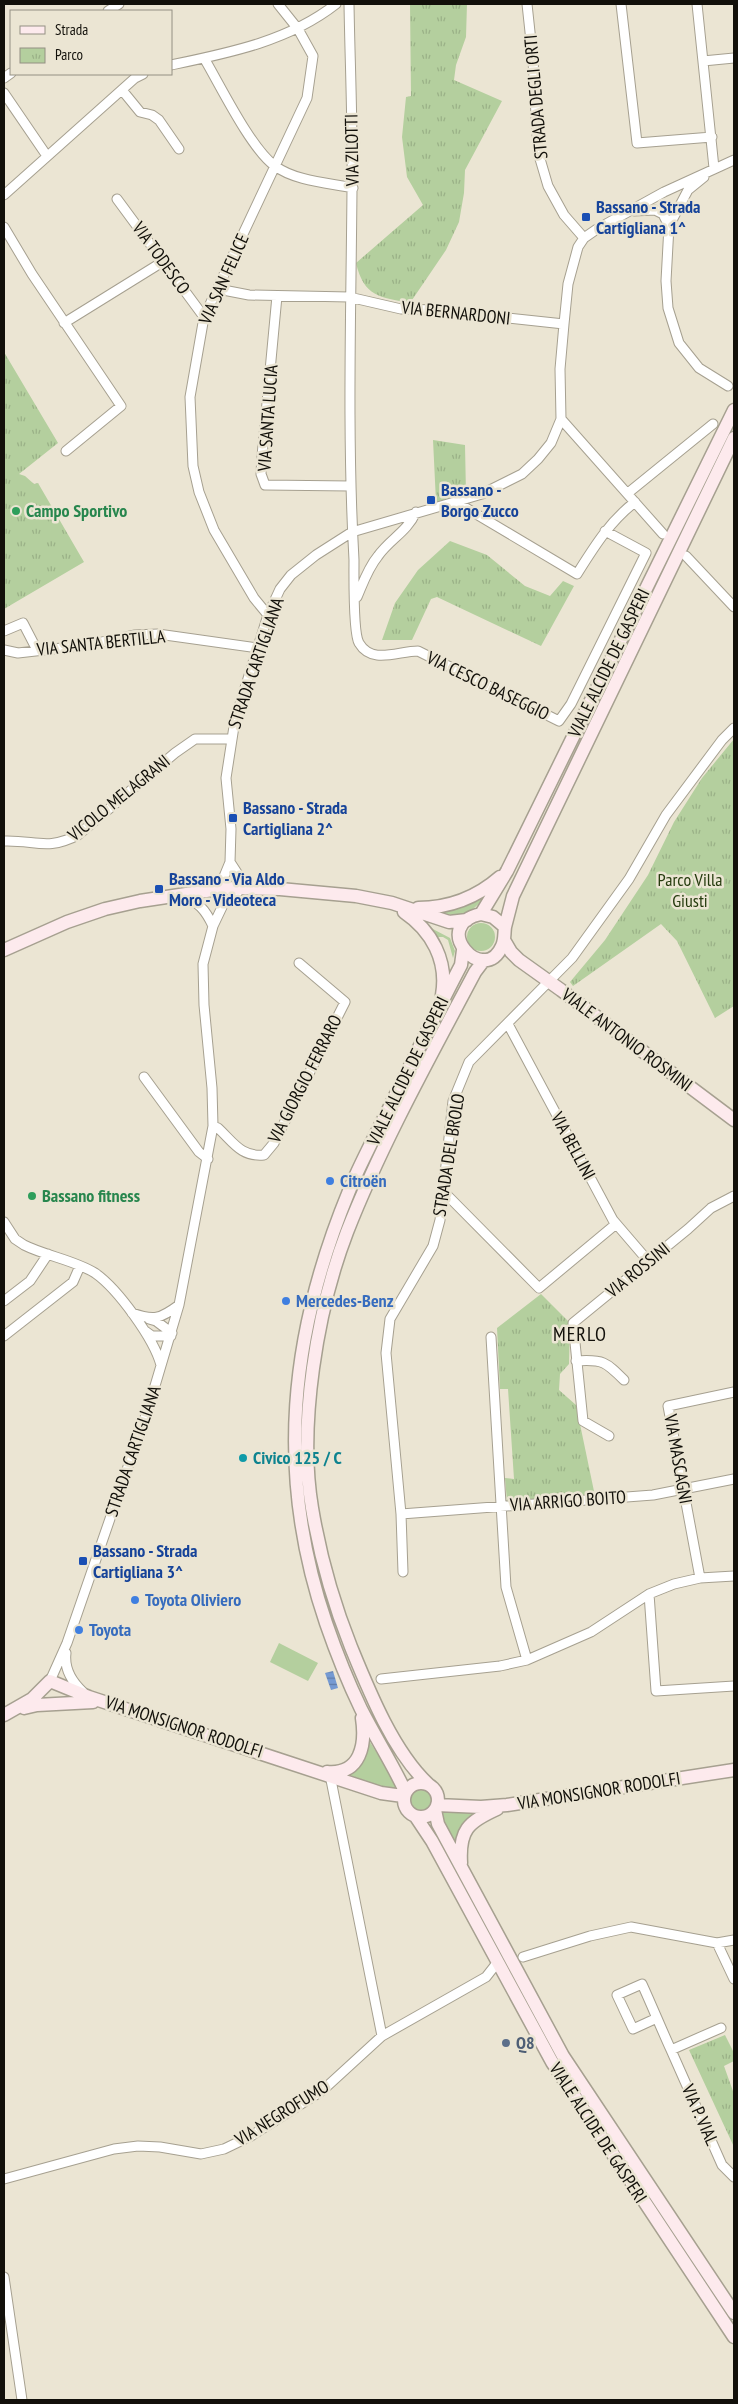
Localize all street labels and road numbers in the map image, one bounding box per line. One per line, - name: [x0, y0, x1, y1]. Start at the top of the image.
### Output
- street label: STRADA DEGLI ORTI: [519, 34, 552, 160]
- street label: VIA ZILOTTI: [339, 114, 364, 187]
- street label: VIA TODESCO: [127, 216, 195, 298]
- street label: VIA SAN FELICE: [193, 230, 254, 329]
- street label: VIA BERNARDONI: [400, 295, 512, 330]
- street label: VIA SANTA LUCIA: [252, 363, 283, 473]
- street label: VIALE ALCIDE DE GASPERI: [562, 585, 655, 742]
- street label: STRADA CARTIGLIANA: [222, 594, 289, 731]
- street label: VIA SANTA BERTILLA: [35, 624, 167, 661]
- street label: VIA CESCO BASEGGIO: [422, 645, 553, 725]
- street label: VICOLO MELAGRANI: [62, 749, 174, 846]
- street label: VIALE ANTONIO ROSMINI: [557, 982, 697, 1096]
- street label: VIALE ALCIDE DE GASPERI: [361, 993, 454, 1150]
- street label: VIA GIORGIO FERRARO: [262, 1011, 347, 1148]
- street label: STRADA DEL BROLO: [427, 1092, 470, 1218]
- street label: VIA BELLINI: [546, 1107, 601, 1184]
- street label: VIA ROSSINI: [600, 1237, 674, 1303]
- street label: STRADA CARTIGLIANA: [99, 1382, 166, 1519]
- street label: VIA MASCAGNI: [659, 1411, 698, 1506]
- street label: VIA ARRIGO BOITO: [508, 1485, 627, 1516]
- street label: VIA MONSIGNOR RODOLFI: [101, 1690, 266, 1763]
- street label: VIA MONSIGNOR RODOLFI: [515, 1766, 682, 1815]
- street label: VIALE ALCIDE DE GASPERI: [544, 2057, 652, 2207]
- street label: VIA NEGROFUMO: [230, 2074, 333, 2151]
- street label: VIA P. VIAL: [676, 2080, 724, 2149]

